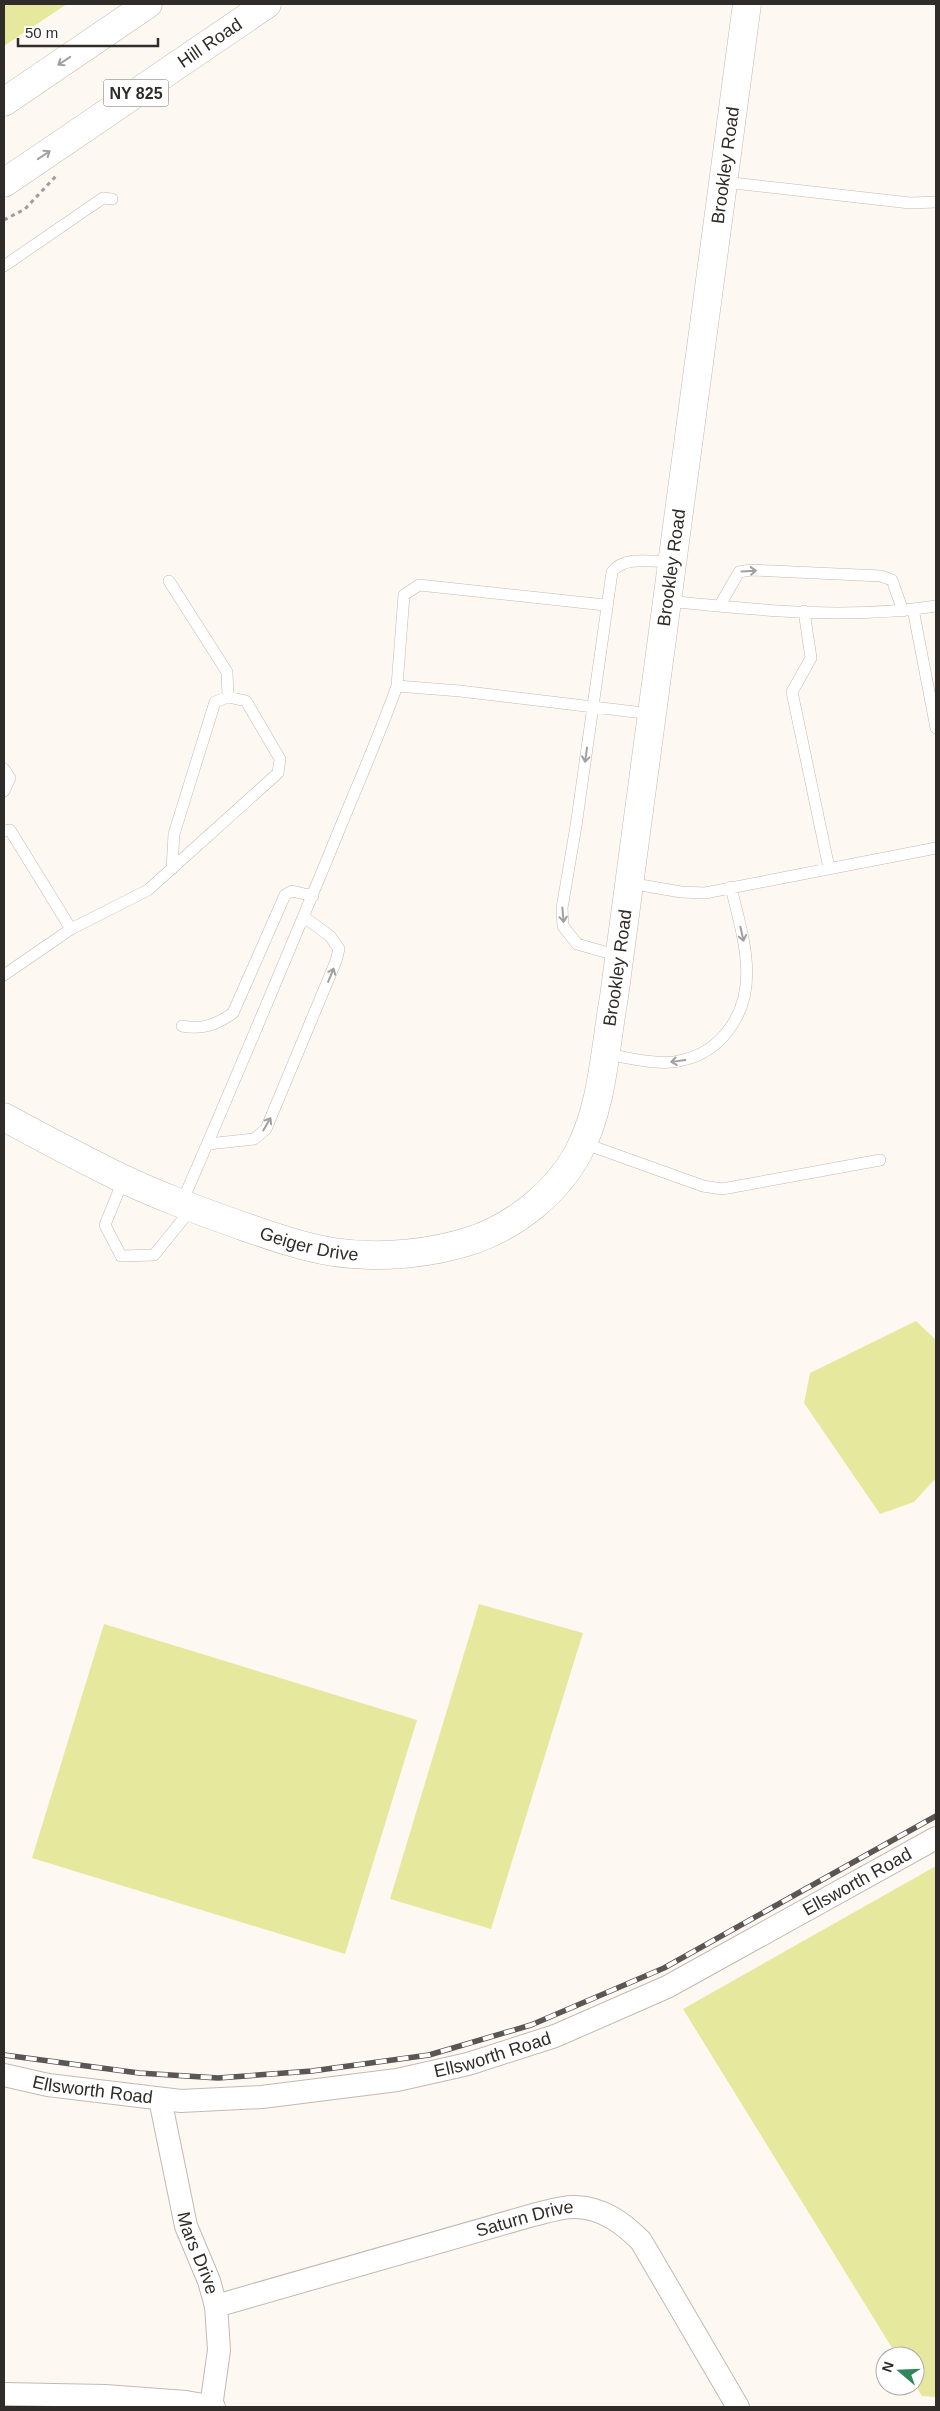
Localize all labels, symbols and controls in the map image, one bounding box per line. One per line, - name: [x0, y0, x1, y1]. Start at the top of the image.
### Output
- street label: Hill Road: [174, 14, 246, 72]
- scale bar: [18, 15, 158, 47]
- text: 50 m: [25, 24, 58, 41]
- one-way arrow: [57, 56, 71, 66]
- road number: NY 825: [104, 80, 168, 106]
- street label: Brookley Road: [708, 105, 743, 225]
- one-way arrow: [37, 150, 51, 161]
- street label: Brookley Road: [654, 508, 689, 628]
- one-way arrow: [741, 566, 757, 575]
- one-way arrow: [581, 746, 591, 762]
- one-way arrow: [558, 907, 567, 923]
- street label: Brookley Road: [600, 908, 636, 1028]
- one-way arrow: [738, 926, 747, 942]
- one-way arrow: [326, 968, 336, 983]
- one-way arrow: [670, 1056, 686, 1066]
- one-way arrow: [262, 1118, 272, 1132]
- street label: Geiger Drive: [257, 1223, 359, 1265]
- street label: Ellsworth Road: [799, 1844, 915, 1920]
- street label: Ellsworth Road: [432, 2028, 553, 2081]
- street label: Ellsworth Road: [30, 2072, 154, 2108]
- street label: Saturn Drive: [474, 2197, 574, 2241]
- street label: Mars Drive: [173, 2210, 222, 2296]
- north arrow: [875, 2346, 925, 2396]
- text: N: [878, 2359, 897, 2374]

